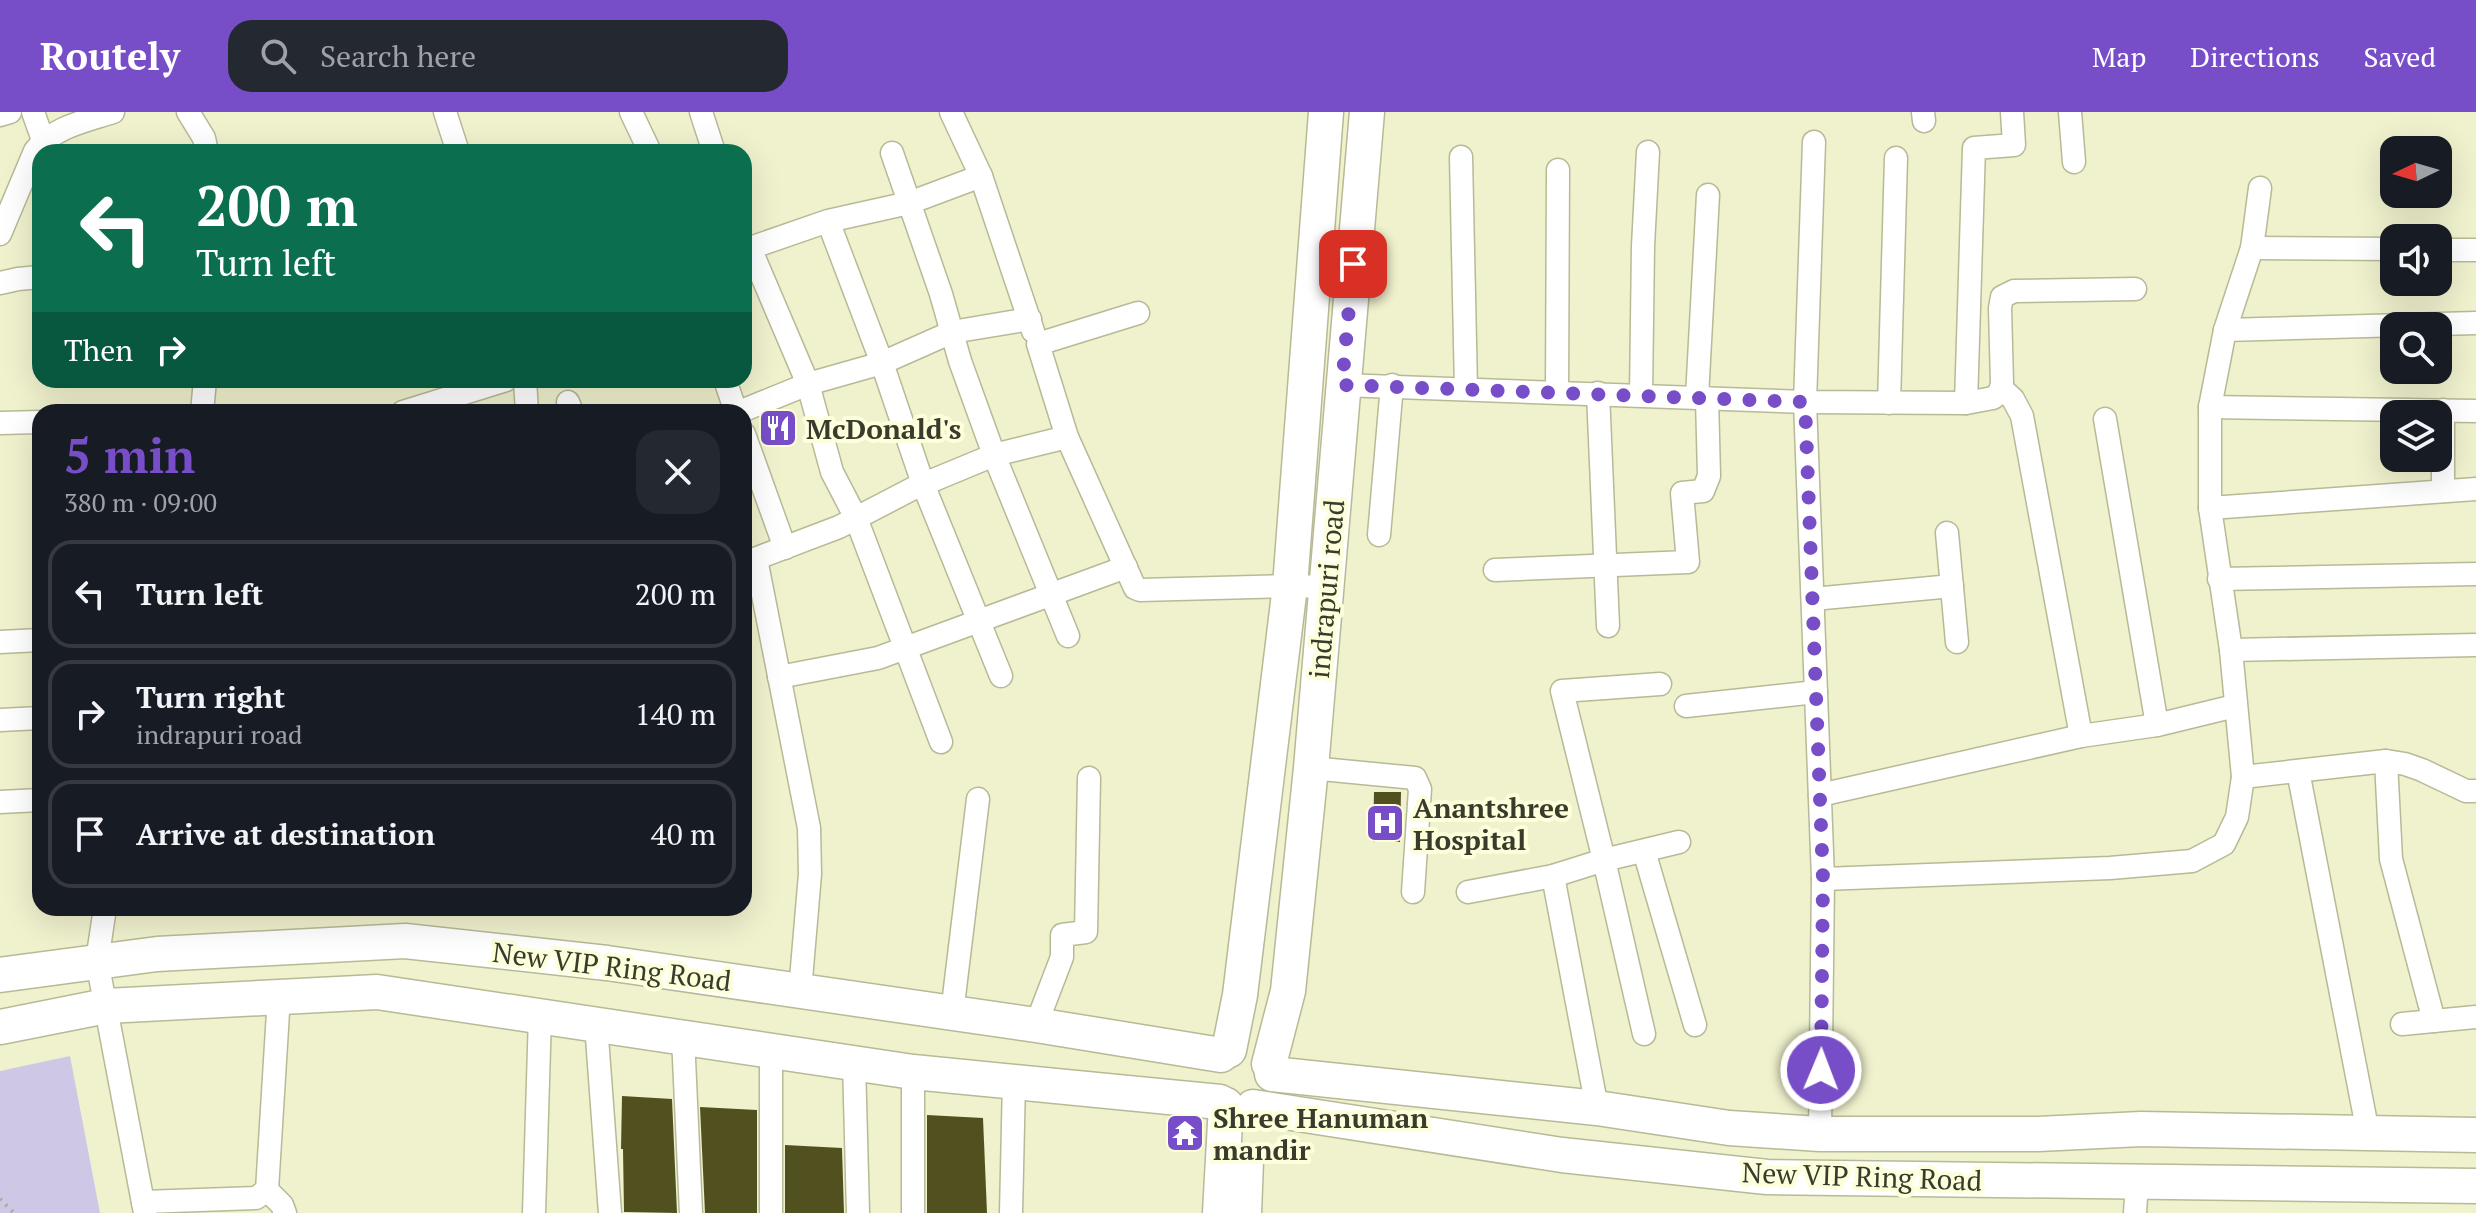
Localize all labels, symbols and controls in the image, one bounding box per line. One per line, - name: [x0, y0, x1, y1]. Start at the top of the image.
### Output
- search box: [228, 20, 788, 92]
- text: Routely: [40, 31, 180, 81]
- icon: search: [256, 34, 300, 78]
- text: Search here: [320, 36, 476, 76]
- text: Map: [2092, 38, 2146, 75]
- text: Directions: [2190, 38, 2320, 75]
- text: Saved: [2364, 38, 2436, 75]
- north arrow: [2380, 136, 2452, 208]
- map controls: [2380, 136, 2452, 472]
- text: 200 m: [196, 168, 358, 242]
- icon: left: [64, 176, 168, 280]
- button: sound: [2380, 224, 2452, 296]
- pin: [1319, 230, 1387, 298]
- text: Turn left: [196, 239, 336, 286]
- icon: arrive: [1331, 242, 1375, 286]
- button: search: [2380, 312, 2452, 384]
- icon: right: [149, 328, 193, 372]
- text: Then: [64, 330, 133, 370]
- button: layers: [2380, 400, 2452, 472]
- restaurant icon: McDonald's: [757, 407, 799, 449]
- place label: McDonald's: [806, 410, 962, 447]
- text: 5 min: [64, 423, 195, 487]
- button: close: [636, 430, 720, 514]
- text: 380 m · 09:00: [64, 485, 217, 519]
- street label: indrapuri road: [1300, 498, 1352, 680]
- icon: left: [68, 572, 112, 616]
- text: Turn left: [136, 574, 263, 614]
- text: 200 m: [635, 574, 716, 614]
- text: Turn right: [136, 677, 285, 717]
- icon: right: [68, 692, 112, 736]
- text: 140 m: [635, 694, 716, 734]
- text: indrapuri road: [136, 717, 303, 751]
- place label: Anantshree Hospital: [1413, 789, 1569, 858]
- hospital icon: Anantshree Hospital: [1364, 802, 1406, 844]
- icon: arrive: [68, 812, 112, 856]
- text: Arrive at destination: [136, 814, 435, 854]
- text: 40 m: [651, 814, 716, 854]
- street label: New VIP Ring Road: [490, 933, 734, 999]
- position arrow: [1779, 1028, 1863, 1112]
- place label: Shree Hanuman mandir: [1213, 1099, 1428, 1168]
- temple icon: Shree Hanuman mandir: [1164, 1112, 1206, 1154]
- street label: New VIP Ring Road: [1741, 1153, 1983, 1199]

